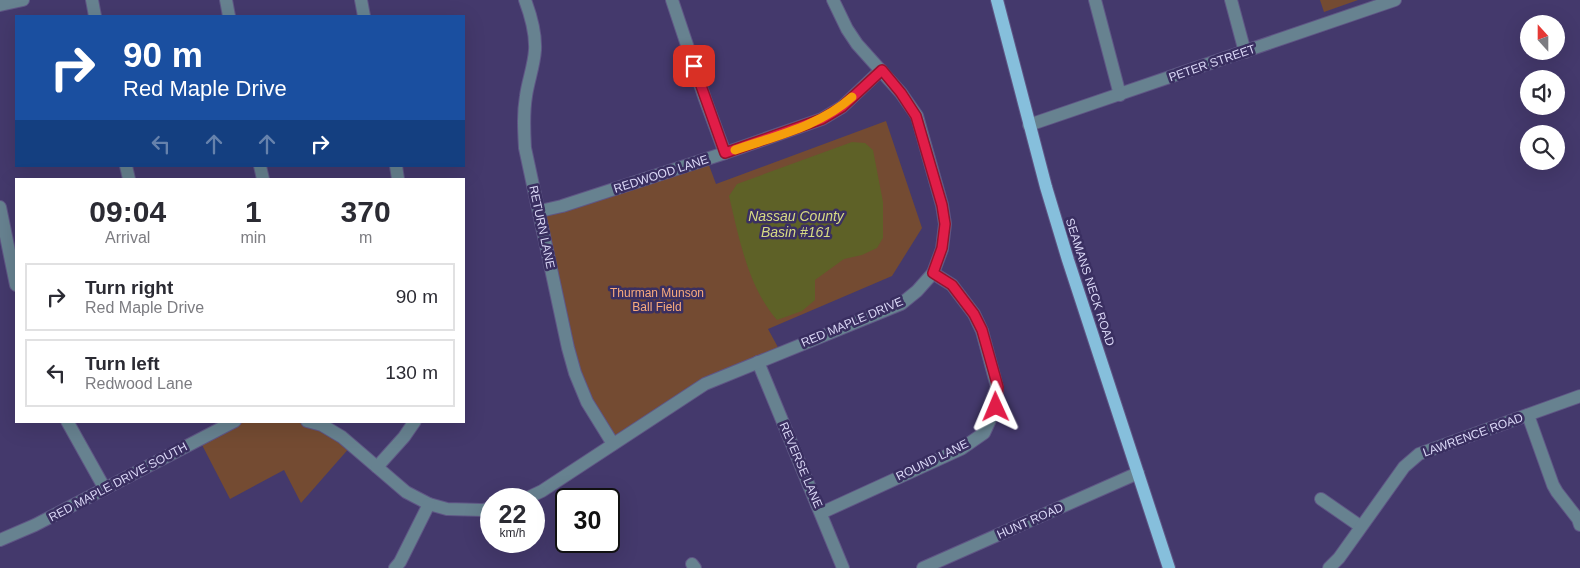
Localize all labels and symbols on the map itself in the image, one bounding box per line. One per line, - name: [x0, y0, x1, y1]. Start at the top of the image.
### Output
- north arrow: [1520, 15, 1565, 60]
- street label: PETER STREET: [1167, 41, 1258, 84]
- pin: [673, 45, 715, 87]
- street label: REDWOOD LANE: [612, 152, 710, 196]
- street label: RETURN LANE: [526, 184, 558, 270]
- water label: Nassau County Basin #161: [748, 208, 845, 240]
- street label: SEAMANS NECK ROAD: [1063, 216, 1117, 348]
- park label: Thurman Munson Ball Field: [610, 286, 704, 314]
- street label: RED MAPLE DRIVE: [799, 294, 905, 350]
- position arrow: [969, 380, 1021, 432]
- street label: LAWRENCE ROAD: [1421, 410, 1525, 460]
- street label: REVERSE LANE: [777, 420, 825, 510]
- street label: ROUND LANE: [894, 436, 970, 484]
- street label: RED MAPLE DRIVE SOUTH: [46, 440, 190, 524]
- speed limit sign: 30: [555, 488, 620, 553]
- street label: HUNT ROAD: [995, 500, 1066, 542]

